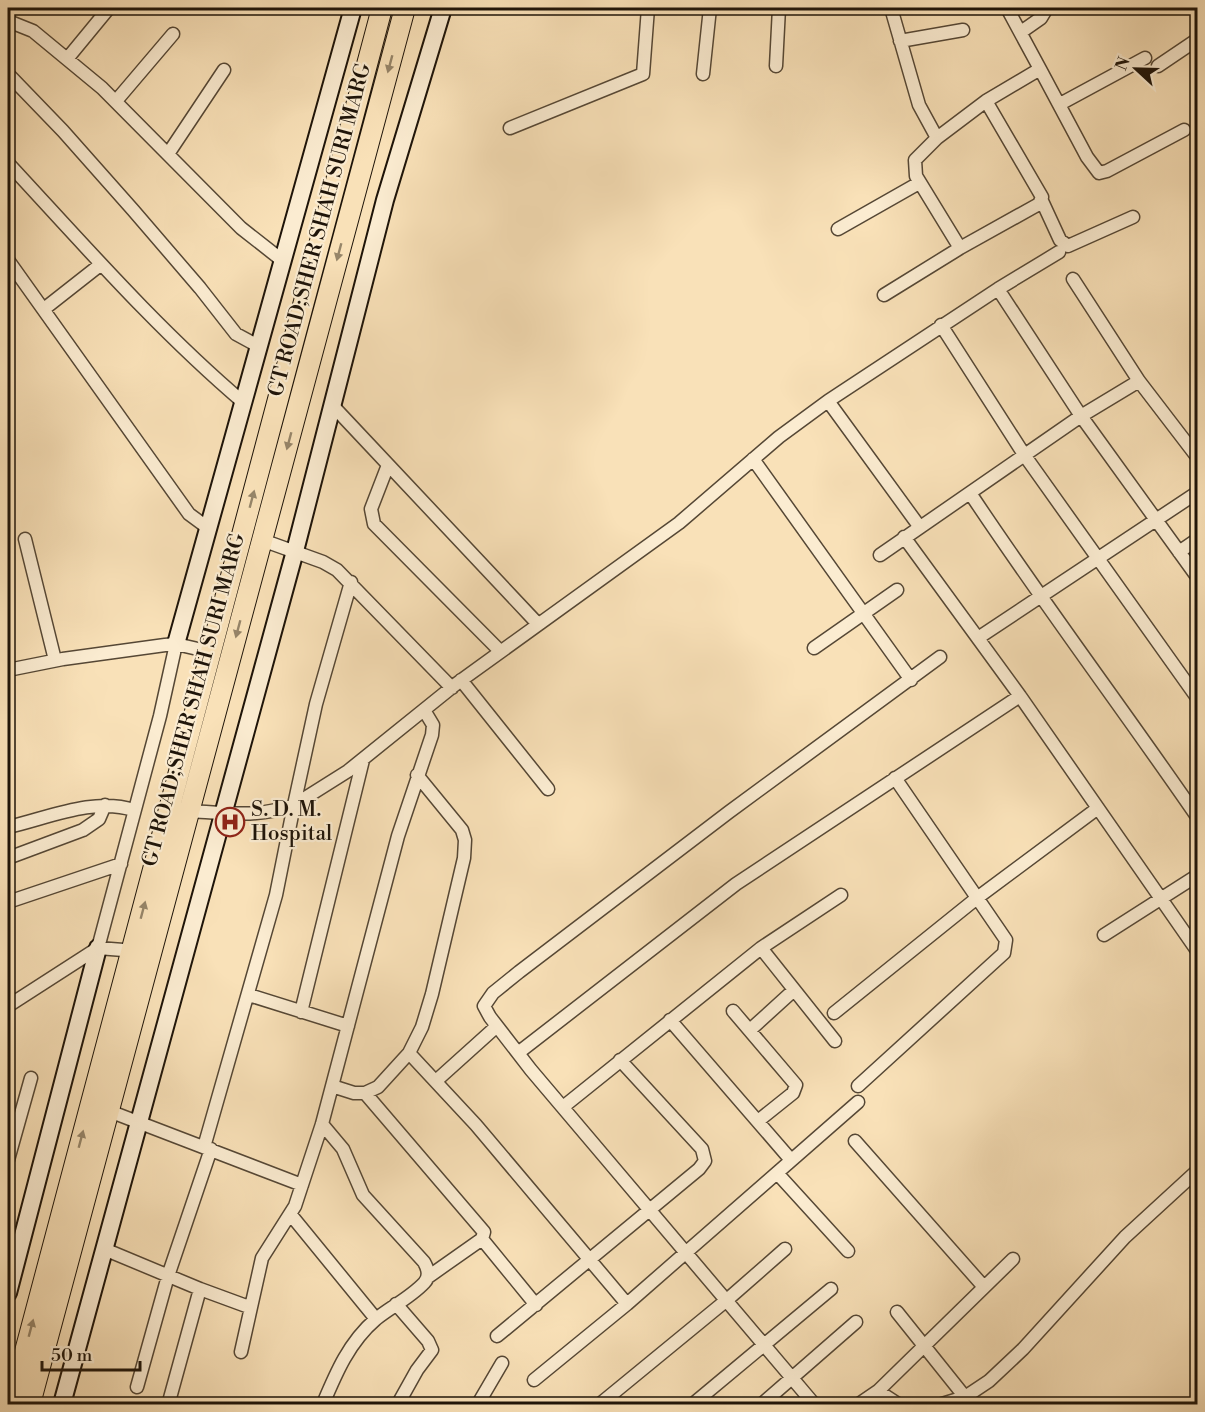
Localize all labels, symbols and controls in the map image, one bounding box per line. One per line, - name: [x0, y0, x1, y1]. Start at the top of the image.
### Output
- north arrow: [1106, 39, 1166, 99]
- text: N: [1111, 54, 1135, 73]
- one-way arrow: [385, 55, 394, 73]
- street label: GT ROAD;SHER SHAH SURI MARG: [263, 60, 377, 400]
- one-way arrow: [334, 243, 344, 261]
- one-way arrow: [283, 432, 293, 450]
- one-way arrow: [248, 489, 257, 507]
- street label: GT ROAD;SHER SHAH SURI MARG: [137, 530, 251, 870]
- one-way arrow: [233, 620, 242, 638]
- place label: S. D. M. Hospital: [251, 797, 332, 847]
- hospital icon: S. D. M. Hospital: [214, 806, 246, 838]
- one-way arrow: [138, 901, 148, 919]
- one-way arrow: [77, 1130, 87, 1148]
- one-way arrow: [27, 1319, 36, 1337]
- scale bar: [42, 1334, 140, 1372]
- text: 50 m: [51, 1344, 93, 1367]

